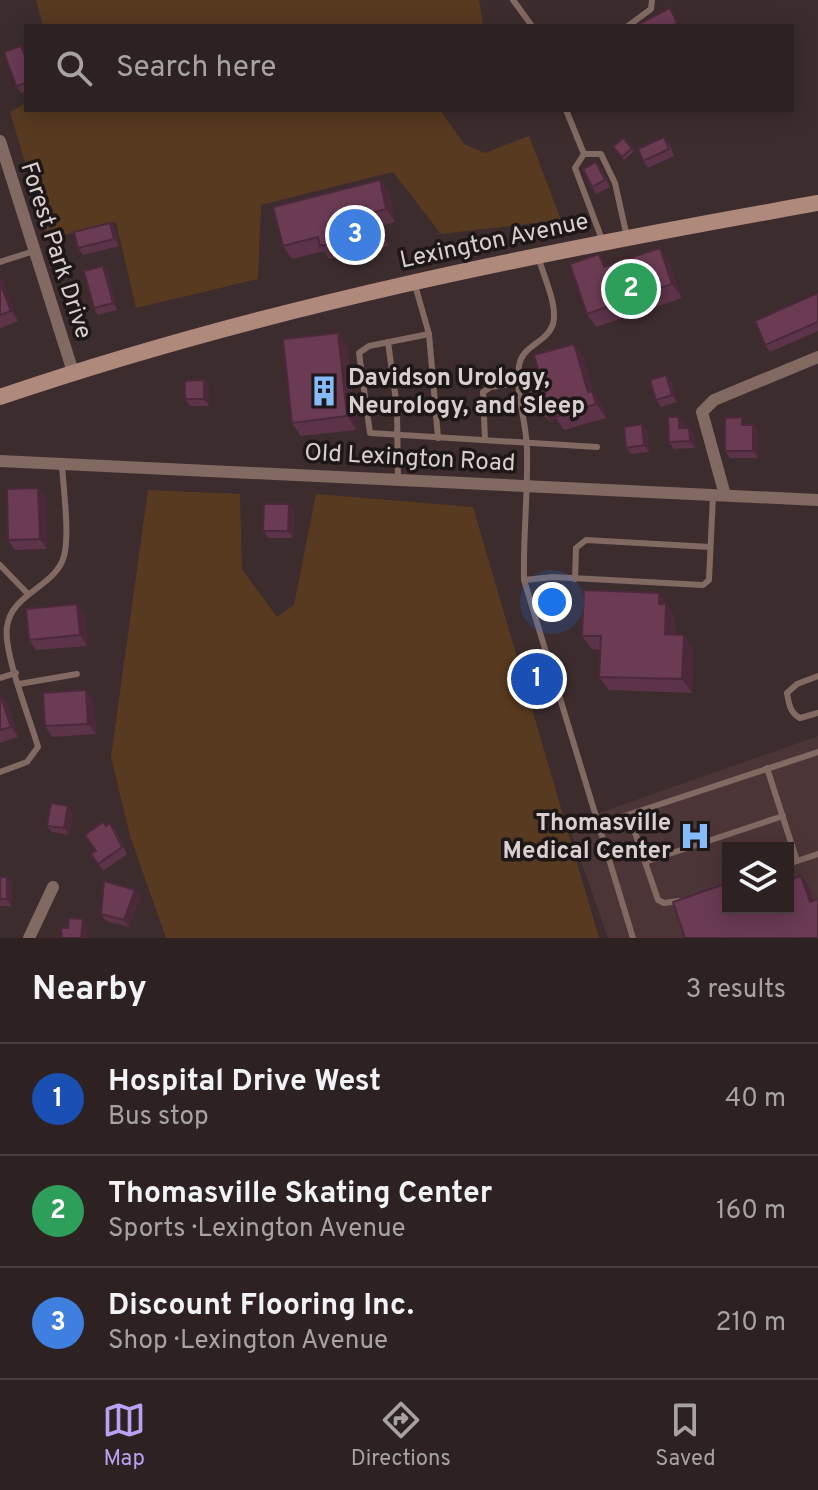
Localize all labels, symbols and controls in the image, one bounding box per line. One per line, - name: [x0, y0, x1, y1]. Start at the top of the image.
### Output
- search box: [24, 24, 794, 112]
- icon: search: [52, 46, 96, 90]
- text: Search here: [116, 50, 276, 87]
- street label: Forest Park Drive: [12, 158, 98, 343]
- pin: 3: [329, 205, 381, 265]
- street label: Lexington Avenue: [397, 207, 591, 277]
- pin: 2: [605, 259, 657, 319]
- place label: Davidson Urology, Neurology, and Sleep: [348, 364, 585, 422]
- building icon: Davidson Urology, Neurology, and Sleep: [307, 374, 341, 408]
- street label: Old Lexington Road: [304, 438, 516, 480]
- your location: [532, 582, 572, 622]
- pin: 1: [511, 649, 563, 709]
- place label: Thomasville Medical Center: [503, 809, 671, 867]
- hospital icon: Thomasville Medical Center: [678, 819, 712, 853]
- map controls: [722, 842, 794, 914]
- button: layers: [722, 842, 794, 914]
- text: Nearby: [32, 969, 147, 1012]
- text: 3 results: [686, 974, 786, 1007]
- text: Hospital Drive West: [108, 1064, 381, 1101]
- text: 1: [53, 1083, 63, 1116]
- text: 40 m: [725, 1083, 786, 1116]
- text: Bus stop: [108, 1101, 209, 1134]
- text: Thomasville Skating Center: [108, 1176, 492, 1213]
- text: 2: [50, 1195, 66, 1228]
- text: 160 m: [716, 1195, 786, 1228]
- text: Sports · Lexington Avenue: [108, 1213, 406, 1246]
- text: Discount Flooring Inc.: [108, 1288, 414, 1325]
- text: 3: [50, 1307, 66, 1340]
- text: 210 m: [716, 1307, 786, 1340]
- text: Shop · Lexington Avenue: [108, 1325, 388, 1358]
- tab: Map: [102, 1398, 146, 1473]
- tab: Directions: [351, 1398, 451, 1473]
- tab: Saved: [655, 1398, 716, 1473]

